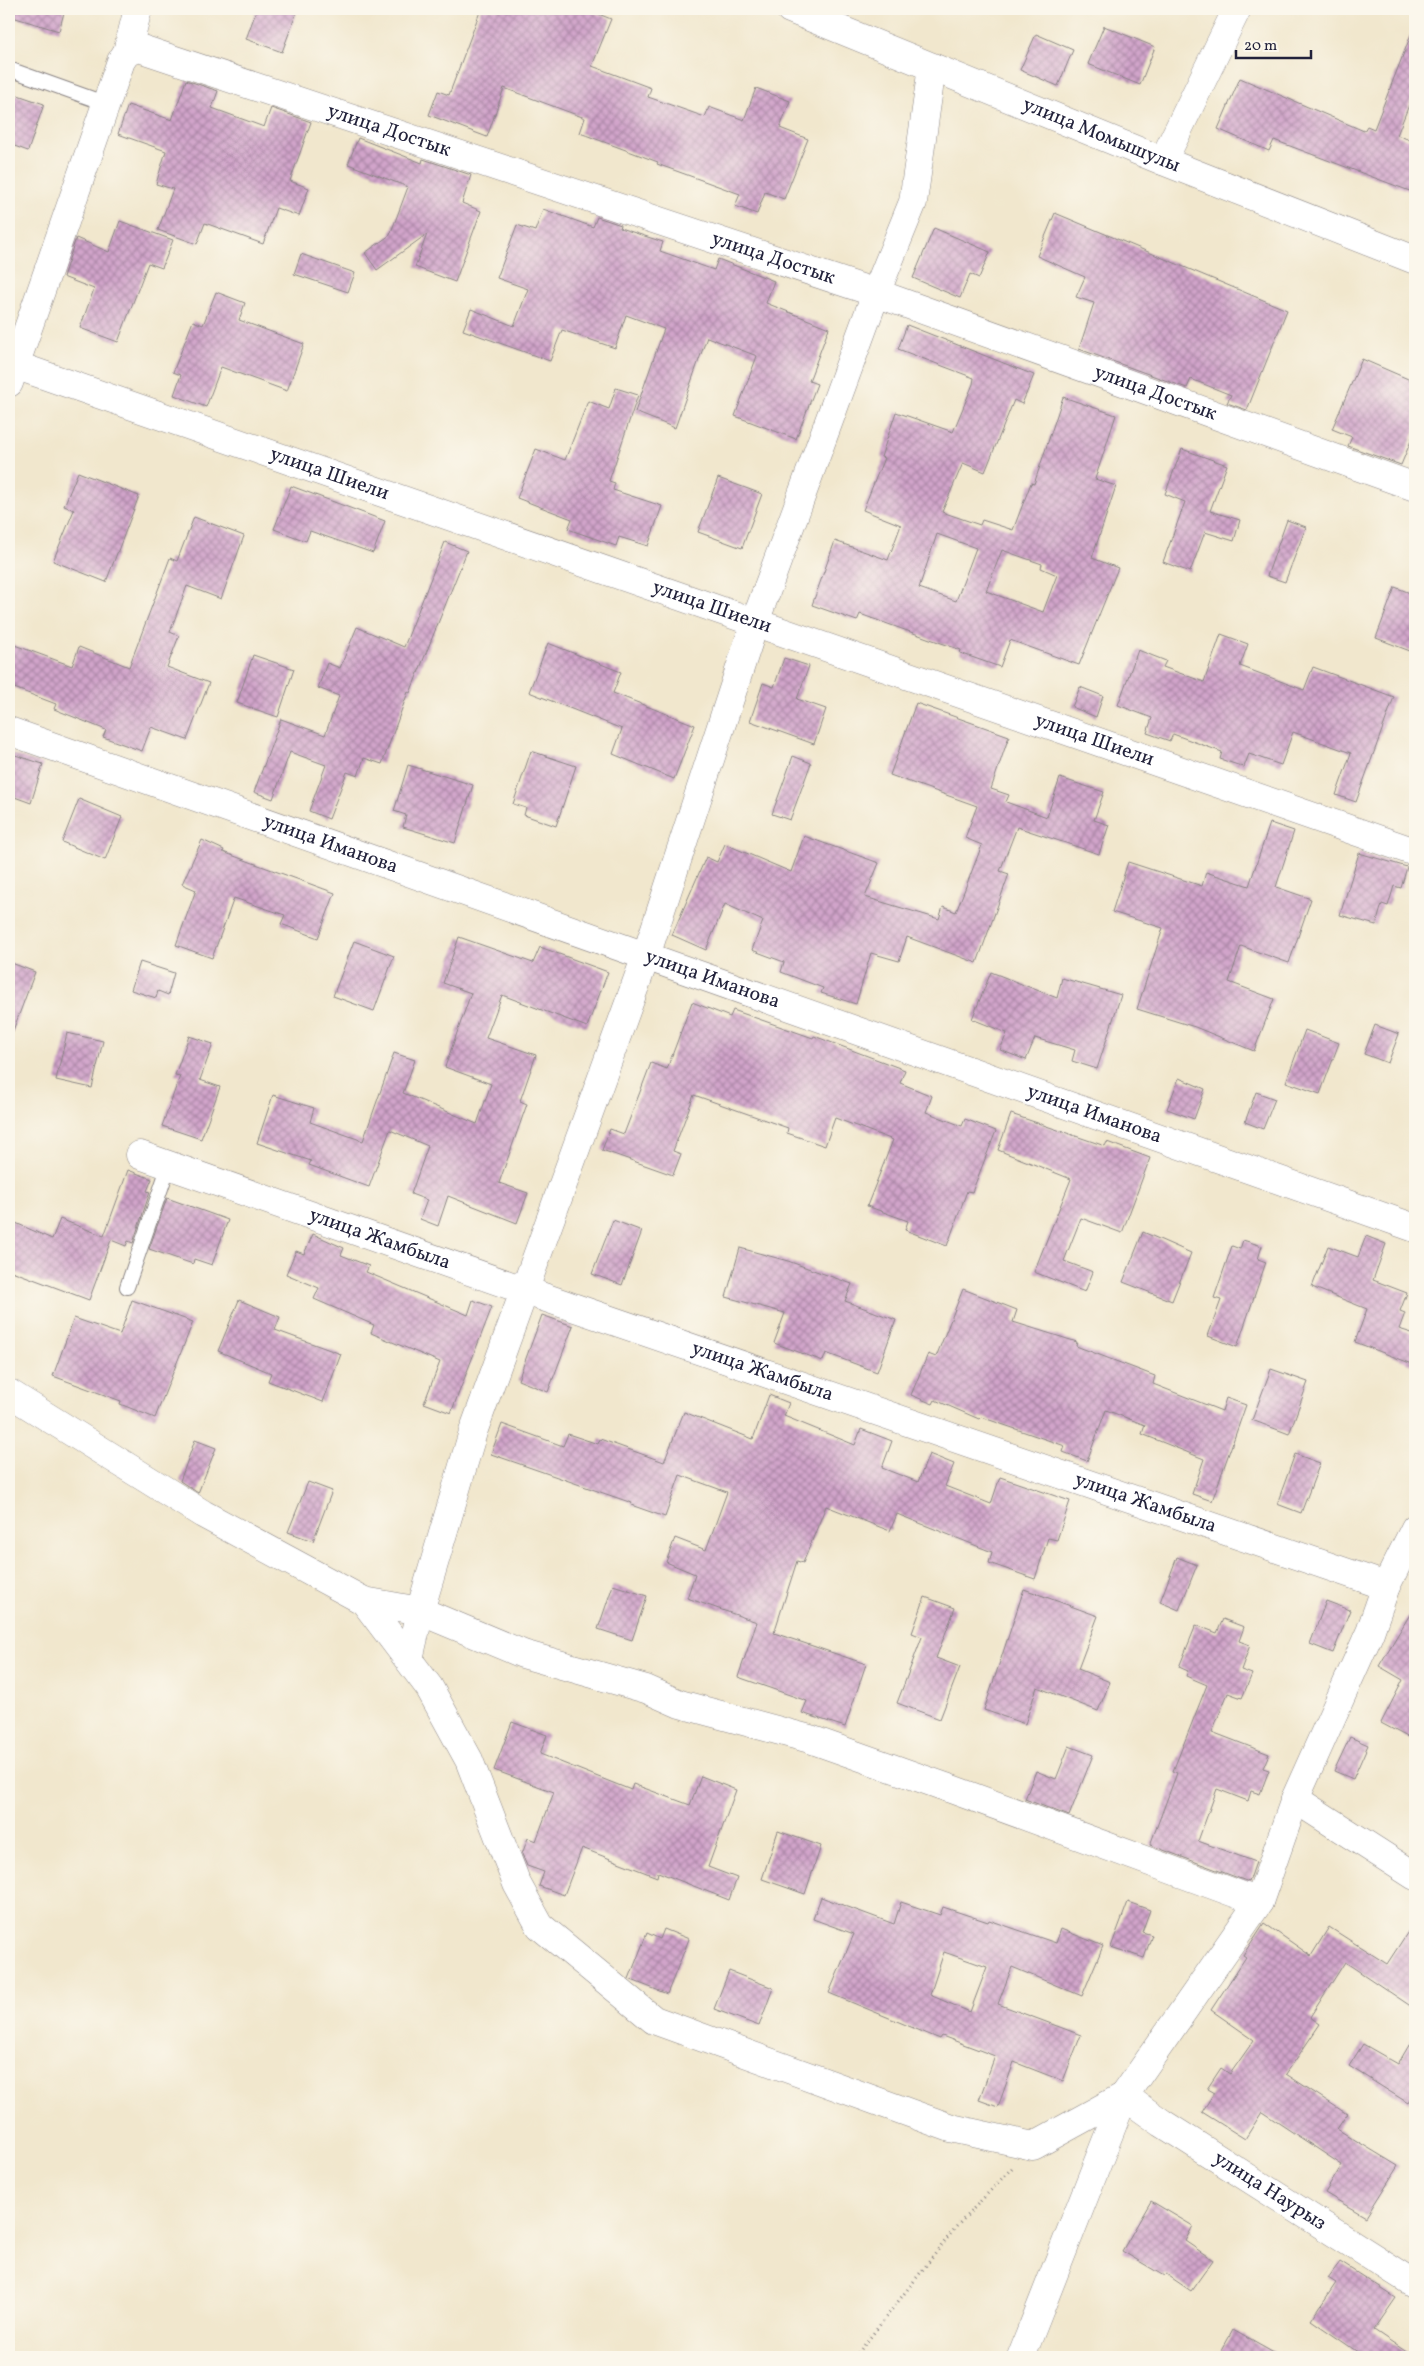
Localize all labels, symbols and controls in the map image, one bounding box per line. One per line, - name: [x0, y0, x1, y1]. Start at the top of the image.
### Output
- scale bar: [1236, 28, 1312, 60]
- text: 20 m: [1244, 36, 1277, 57]
- street label: улица Момышулы: [1018, 91, 1184, 180]
- street label: улица Достык: [323, 97, 455, 165]
- street label: улица Достык: [708, 225, 839, 293]
- street label: улица Достык: [1090, 359, 1221, 429]
- street label: улица Шиели: [266, 441, 393, 508]
- street label: улица Шиели: [648, 574, 775, 641]
- street label: улица Шиели: [1031, 707, 1158, 774]
- street label: улица Иманова: [259, 808, 402, 881]
- street label: улица Иманова: [641, 943, 784, 1016]
- street label: улица Иманова: [1023, 1078, 1166, 1151]
- street label: улица Жамбыла: [305, 1202, 454, 1277]
- street label: улица Жамбыла: [687, 1335, 837, 1409]
- street label: улица Жамбыла: [1071, 1466, 1220, 1541]
- street label: улица Наурыз: [1208, 2145, 1331, 2238]

